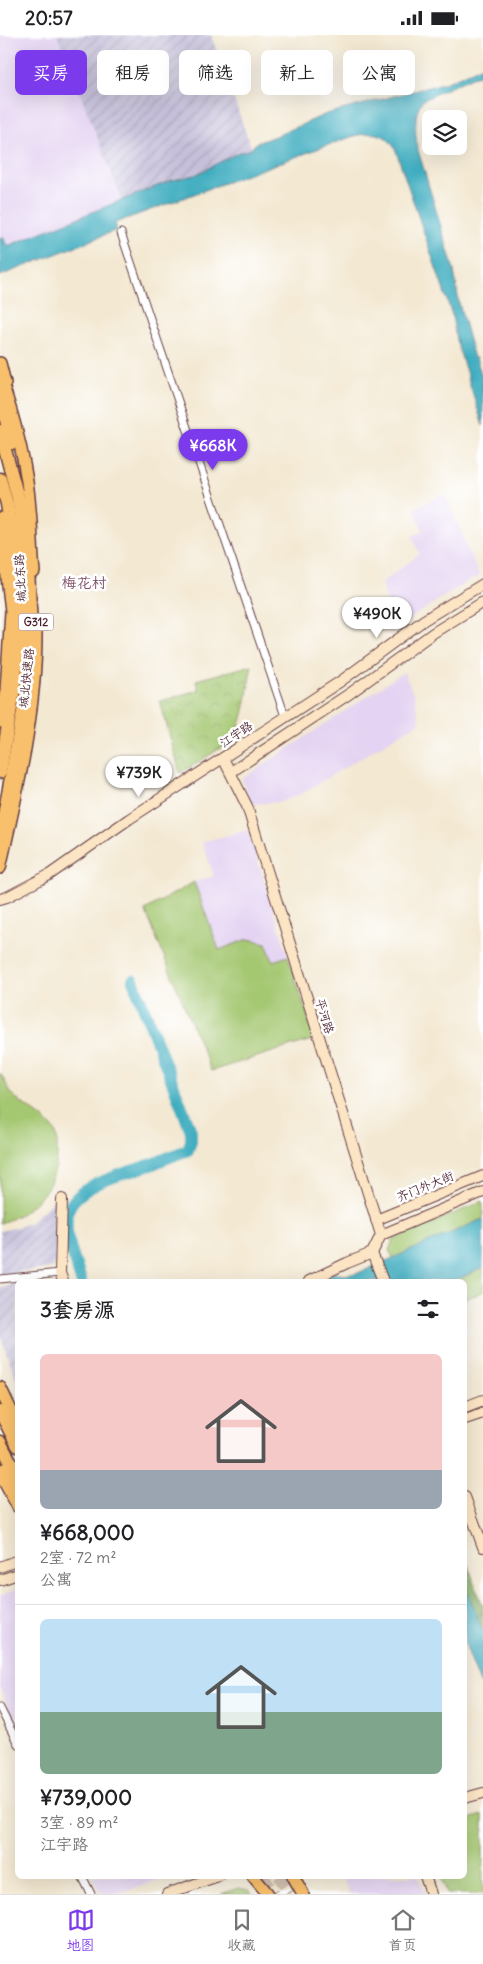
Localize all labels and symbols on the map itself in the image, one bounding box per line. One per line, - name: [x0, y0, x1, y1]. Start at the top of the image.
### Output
- pin: ¥668K: [178, 429, 248, 471]
- street label: 城北东路: [11, 554, 29, 602]
- district label: 梅花村: [61, 573, 107, 592]
- pin: ¥490K: [342, 597, 412, 639]
- road number: G312: [18, 613, 54, 631]
- street label: 城北快速路: [15, 647, 37, 709]
- street label: 江宇路: [217, 718, 255, 750]
- pin: ¥739K: [104, 755, 174, 798]
- street label: 平河路: [313, 997, 337, 1035]
- street label: 齐门外大街: [394, 1168, 456, 1204]

